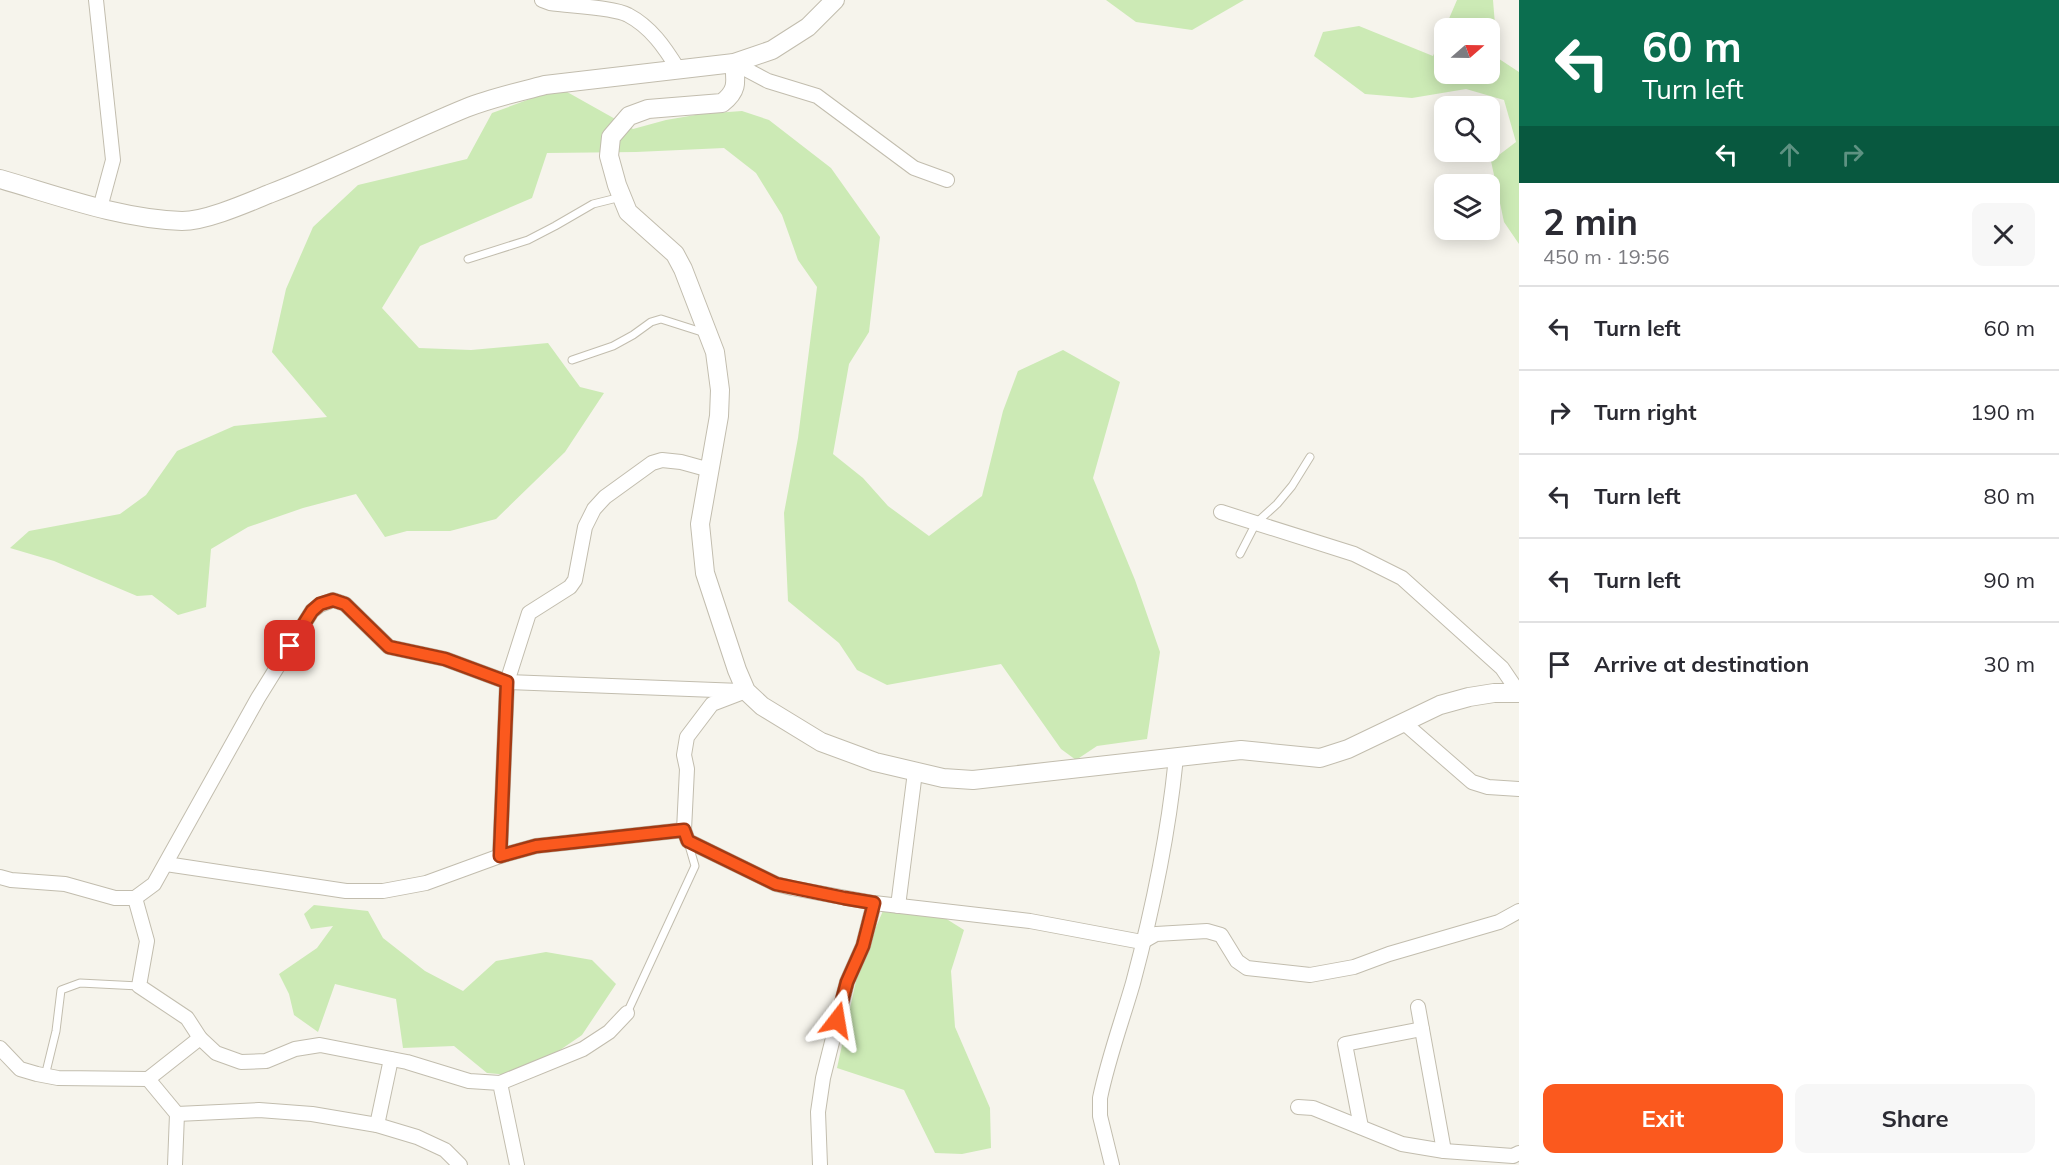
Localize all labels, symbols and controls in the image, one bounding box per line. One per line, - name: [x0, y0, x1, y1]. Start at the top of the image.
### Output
- north arrow: [1434, 18, 1500, 84]
- map controls: [1434, 18, 1500, 240]
- text: 60 m: [1642, 20, 1742, 73]
- icon: left: [1543, 24, 1621, 102]
- text: Turn left: [1642, 72, 1744, 106]
- button: search: [1434, 96, 1500, 162]
- icon: left: [1710, 138, 1743, 171]
- icon: ahead: [1773, 138, 1806, 171]
- icon: right: [1836, 138, 1869, 171]
- button: layers: [1434, 174, 1500, 240]
- text: 2 min: [1543, 199, 1638, 244]
- button: close: [1972, 203, 2035, 266]
- text: 450 m · 19:56: [1543, 244, 1669, 269]
- icon: left: [1543, 312, 1576, 345]
- text: Turn left: [1594, 314, 1681, 342]
- text: 60 m: [1984, 314, 2035, 342]
- icon: right: [1543, 396, 1576, 429]
- text: Turn right: [1594, 398, 1697, 426]
- text: 190 m: [1970, 398, 2035, 426]
- icon: left: [1543, 480, 1576, 513]
- text: Turn left: [1594, 482, 1681, 510]
- text: 80 m: [1984, 482, 2035, 510]
- icon: left: [1543, 564, 1576, 597]
- text: Turn left: [1594, 566, 1681, 594]
- text: 90 m: [1984, 566, 2035, 594]
- pin: [264, 620, 315, 671]
- icon: arrive: [273, 629, 306, 662]
- icon: arrive: [1543, 648, 1576, 681]
- text: Arrive at destination: [1594, 650, 1809, 678]
- text: 30 m: [1984, 650, 2035, 678]
- position arrow: [805, 988, 869, 1052]
- button: Exit: [1543, 1084, 1783, 1153]
- button: Share: [1795, 1084, 2035, 1153]

